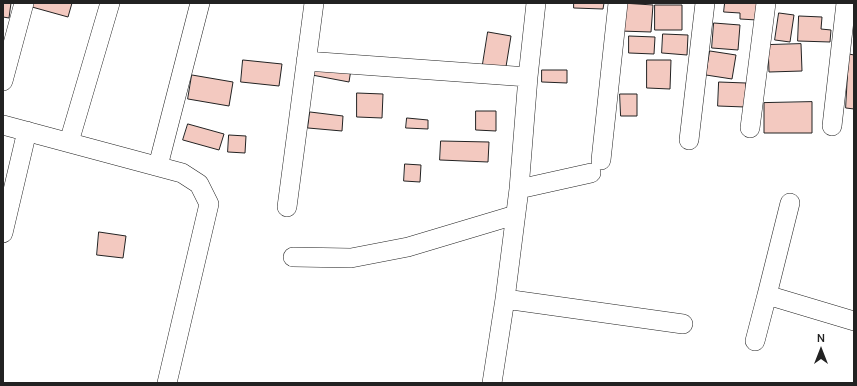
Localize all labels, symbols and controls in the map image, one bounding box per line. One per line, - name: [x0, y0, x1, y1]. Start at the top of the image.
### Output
- north arrow: [801, 330, 841, 370]
- text: N: [817, 330, 825, 345]

